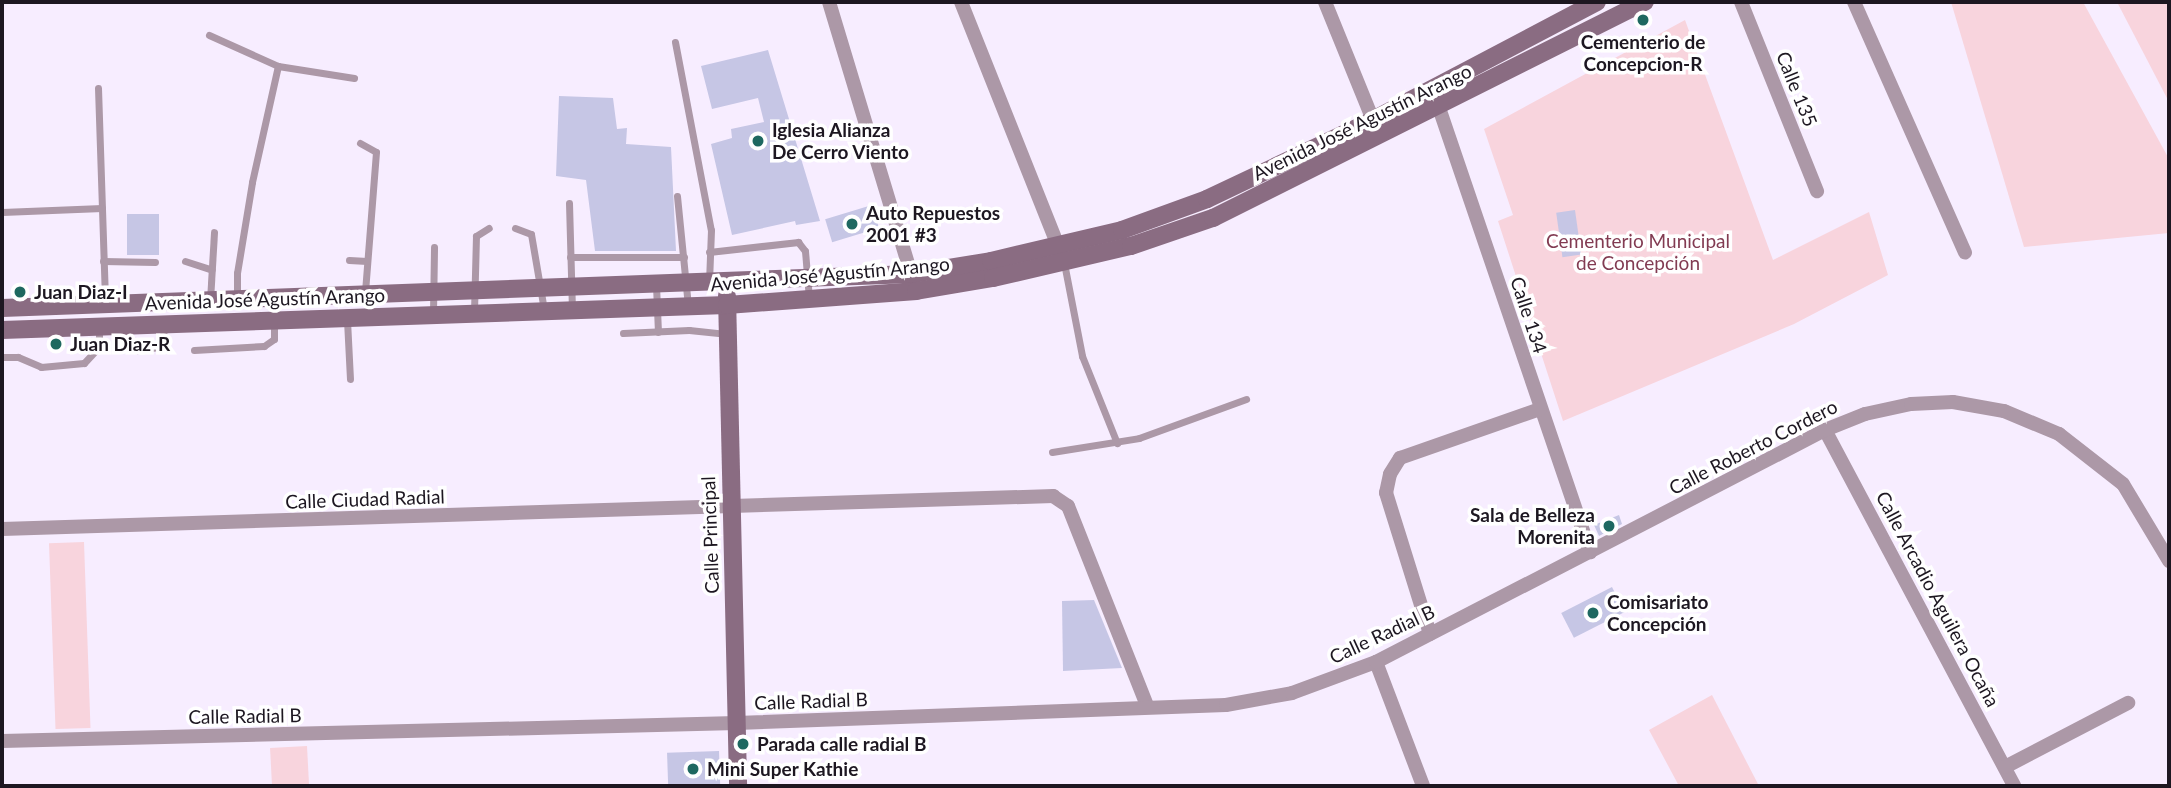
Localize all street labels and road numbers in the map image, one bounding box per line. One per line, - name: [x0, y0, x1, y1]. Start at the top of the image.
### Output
- street label: Calle 135: [1772, 48, 1822, 130]
- street label: Avenida José Agustín Arango: [1248, 59, 1476, 185]
- street label: Avenida José Agustín Arango: [708, 252, 952, 296]
- street label: Calle 134: [1506, 274, 1552, 356]
- street label: Avenida José Agustín Arango: [144, 283, 386, 315]
- street label: Calle Roberto Cordero: [1665, 395, 1841, 499]
- street label: Calle Principal: [697, 476, 723, 594]
- street label: Calle Ciudad Radial: [285, 485, 445, 513]
- street label: Calle Arcadio Aguilera Ocaña: [1871, 487, 2005, 711]
- street label: Calle Radial B: [1326, 600, 1438, 668]
- street label: Calle Radial B: [754, 688, 868, 714]
- street label: Calle Radial B: [188, 704, 302, 728]

